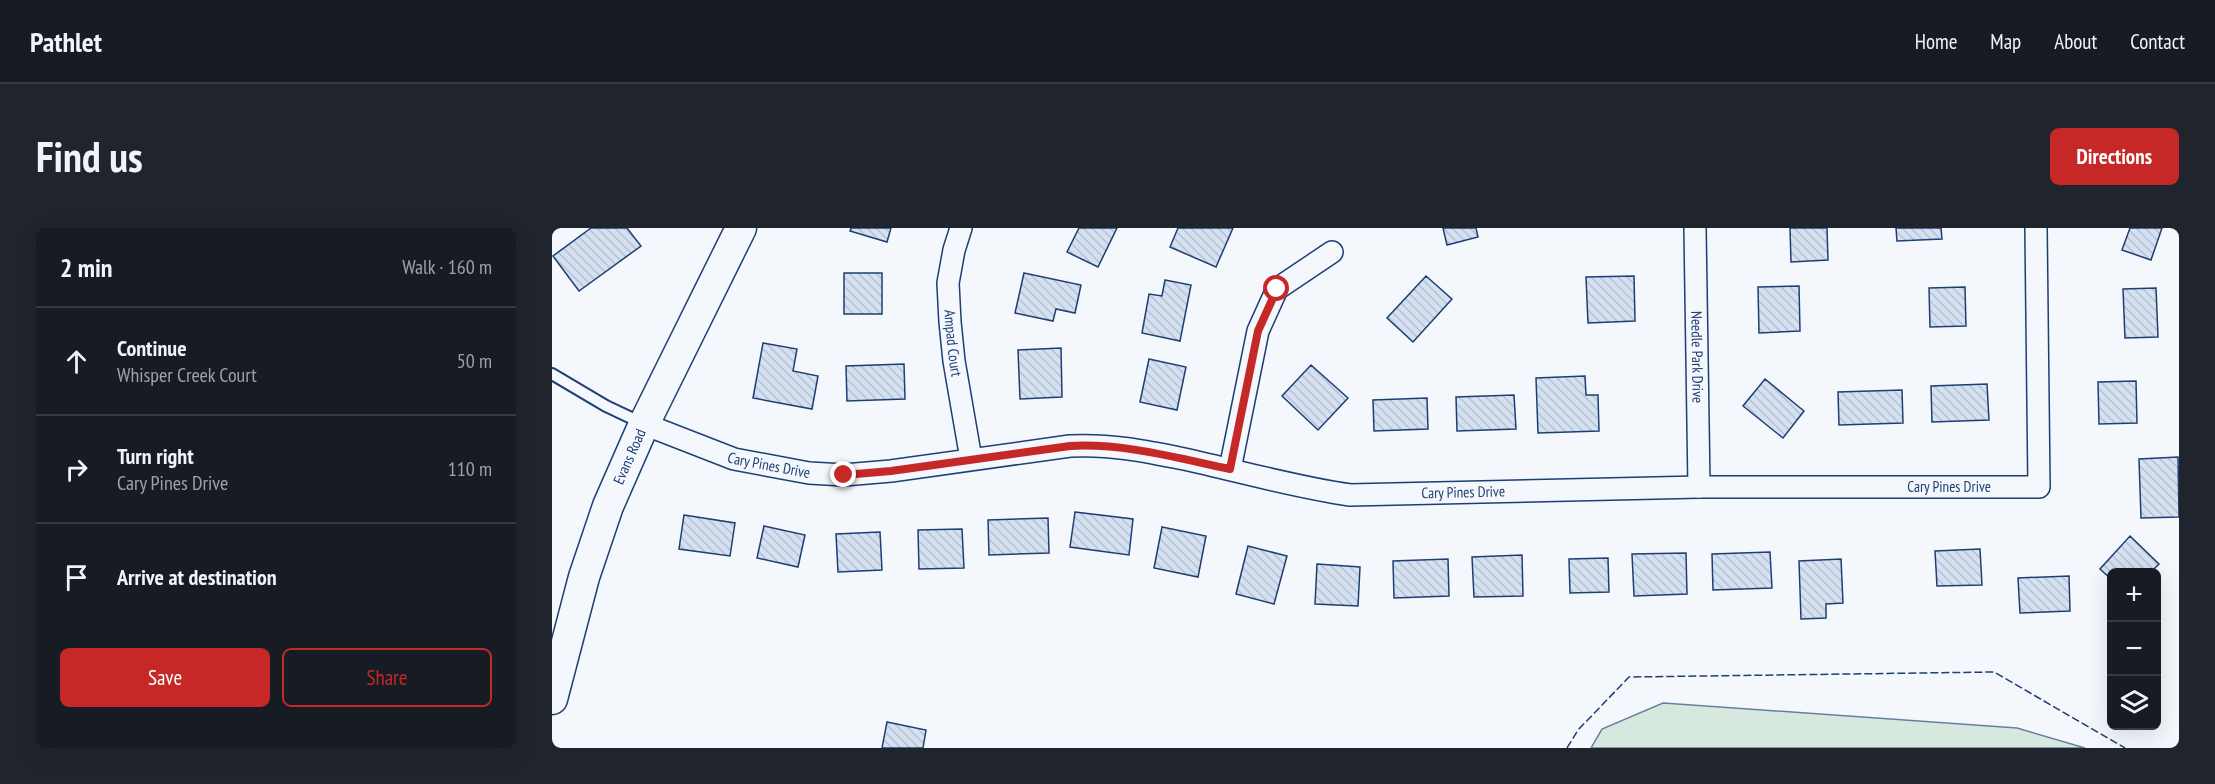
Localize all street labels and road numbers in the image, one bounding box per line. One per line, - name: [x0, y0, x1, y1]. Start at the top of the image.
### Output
- street label: Ampad Court: [940, 309, 967, 378]
- street label: Needle Park Drive: [1687, 311, 1708, 403]
- street label: Evans Road: [609, 426, 650, 487]
- street label: Cary Pines Drive: [725, 447, 812, 482]
- street label: Cary Pines Drive: [1907, 477, 1991, 496]
- street label: Cary Pines Drive: [1421, 481, 1505, 502]

